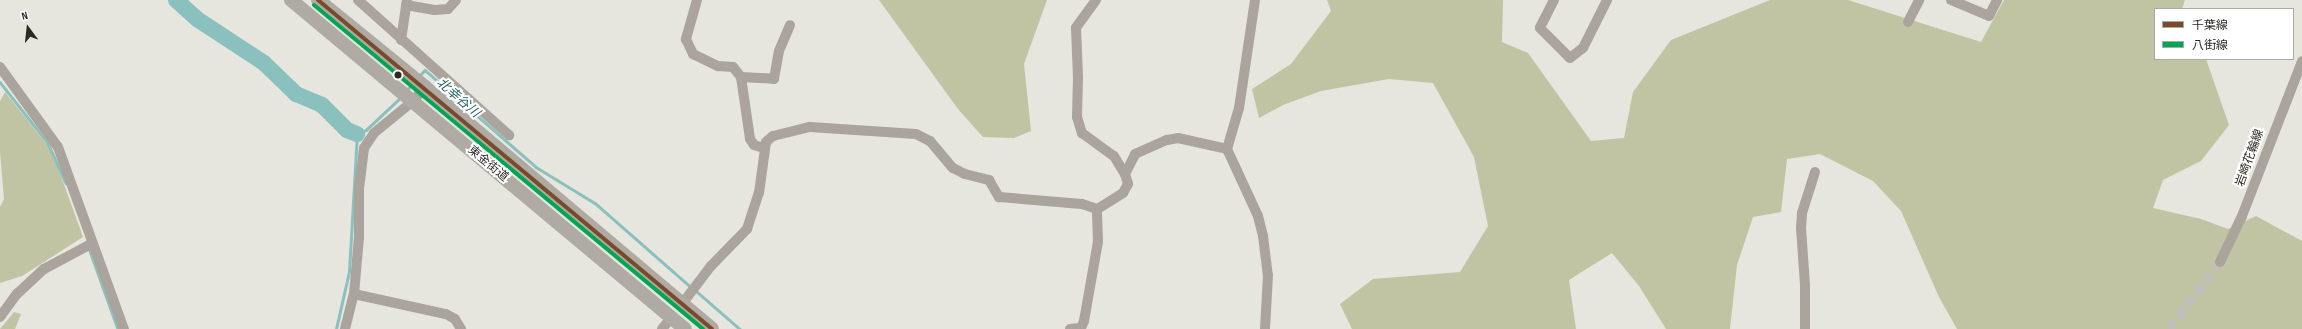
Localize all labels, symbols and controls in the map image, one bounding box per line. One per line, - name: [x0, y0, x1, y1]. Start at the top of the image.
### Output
- north arrow: [8, 8, 48, 48]
- legend: [2154, 8, 2294, 60]
- text: N: [20, 9, 29, 23]
- text: 千葉線: [2192, 18, 2228, 33]
- text: 八街線: [2192, 38, 2228, 53]
- unlabelled marker: [393, 70, 403, 80]
- water label: 北幸谷川: [433, 75, 483, 121]
- street label: 岩崎花輪線: [2233, 127, 2267, 189]
- street label: 東金街道: [465, 143, 511, 185]

